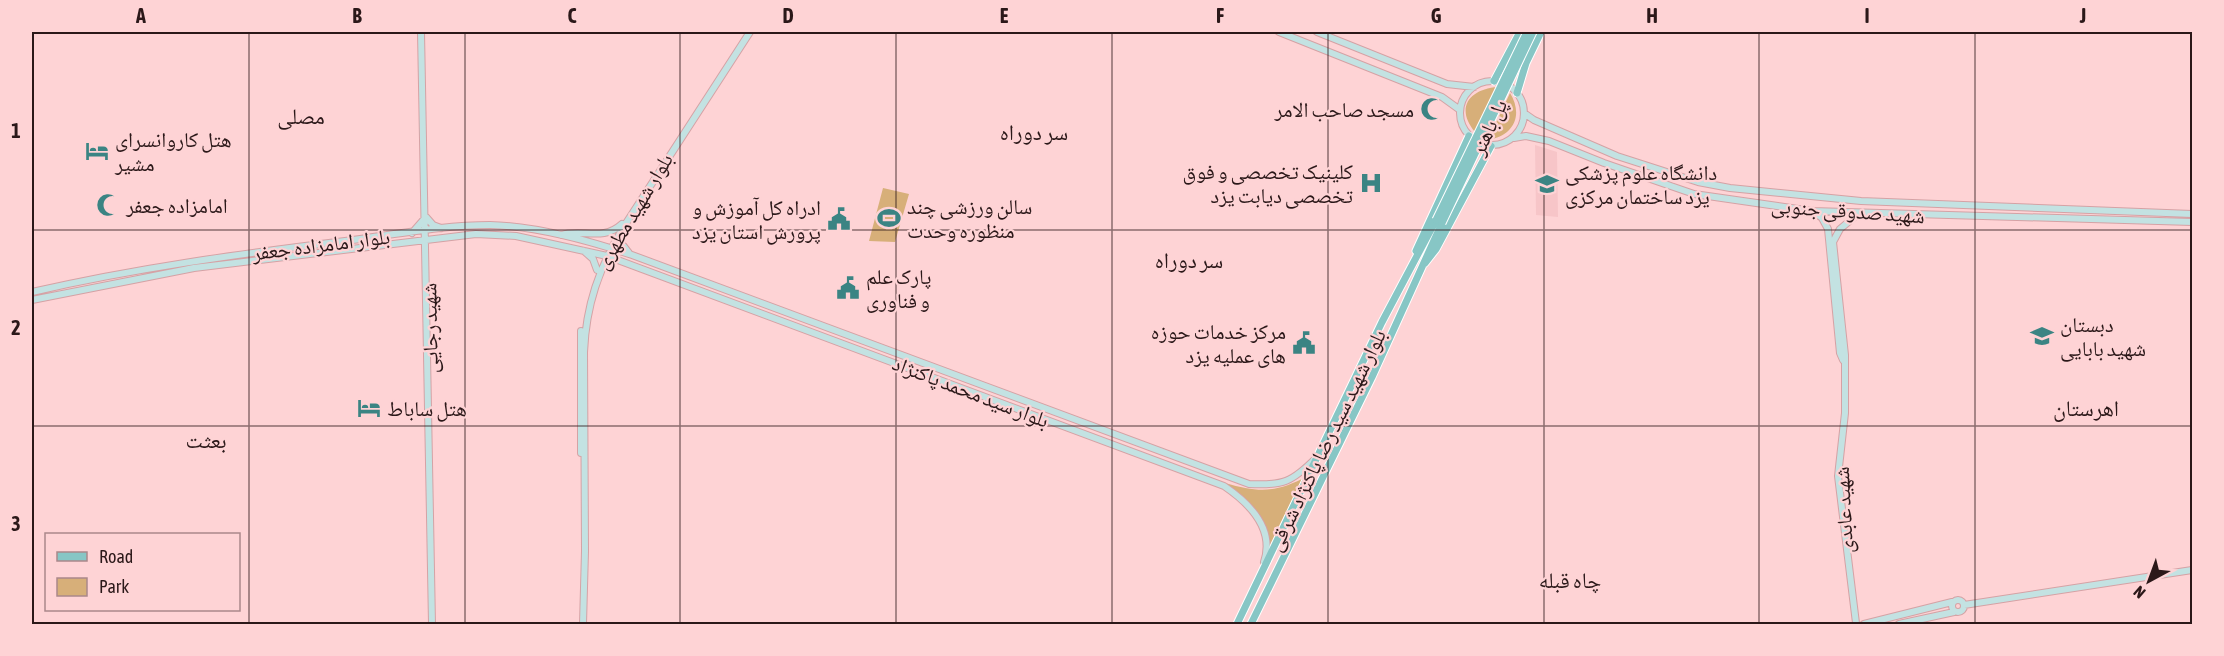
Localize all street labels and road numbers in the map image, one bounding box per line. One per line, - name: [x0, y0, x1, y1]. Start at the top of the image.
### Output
- street label: پل باهنر: [1464, 95, 1513, 161]
- street label: بلوار شهید مطهری: [589, 149, 678, 274]
- street label: شهید صدوقی جنوبی: [1770, 193, 1926, 229]
- street label: بلوار امامزاده جعفر: [250, 224, 391, 265]
- street label: شهید رجایی: [416, 282, 444, 374]
- street label: بلوار شهید سید رضا پاکنژاد شرقی: [1262, 325, 1392, 556]
- street label: بلوار سید محمد پاکنژاد: [889, 350, 1053, 433]
- street label: شهید عابدی: [1829, 466, 1858, 554]

